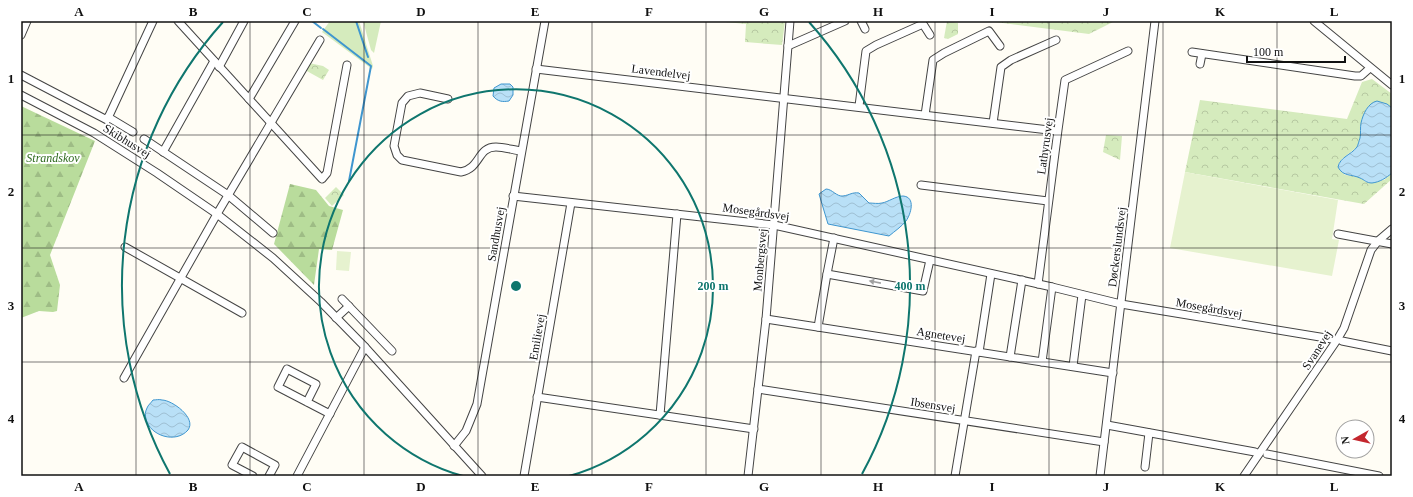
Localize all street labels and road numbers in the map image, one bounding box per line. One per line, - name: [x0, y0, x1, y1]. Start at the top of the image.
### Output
- street label: Lavendelvej: [631, 61, 691, 83]
- street label: Lathyrusvej: [1034, 117, 1056, 175]
- street label: Skibhusvej: [101, 121, 153, 161]
- street label: Mosegårdsvej: [722, 200, 790, 224]
- street label: Sandhusvej: [484, 206, 508, 262]
- street label: Døckerslundsvej: [1105, 206, 1129, 288]
- street label: Monbergsvej: [750, 228, 770, 292]
- street label: Mosegårdsvej: [1175, 295, 1243, 321]
- street label: Emilievej: [526, 313, 548, 361]
- street label: Agnetevej: [916, 324, 966, 346]
- street label: Svanevej: [1299, 328, 1335, 372]
- street label: Ibsensvej: [910, 395, 956, 415]

